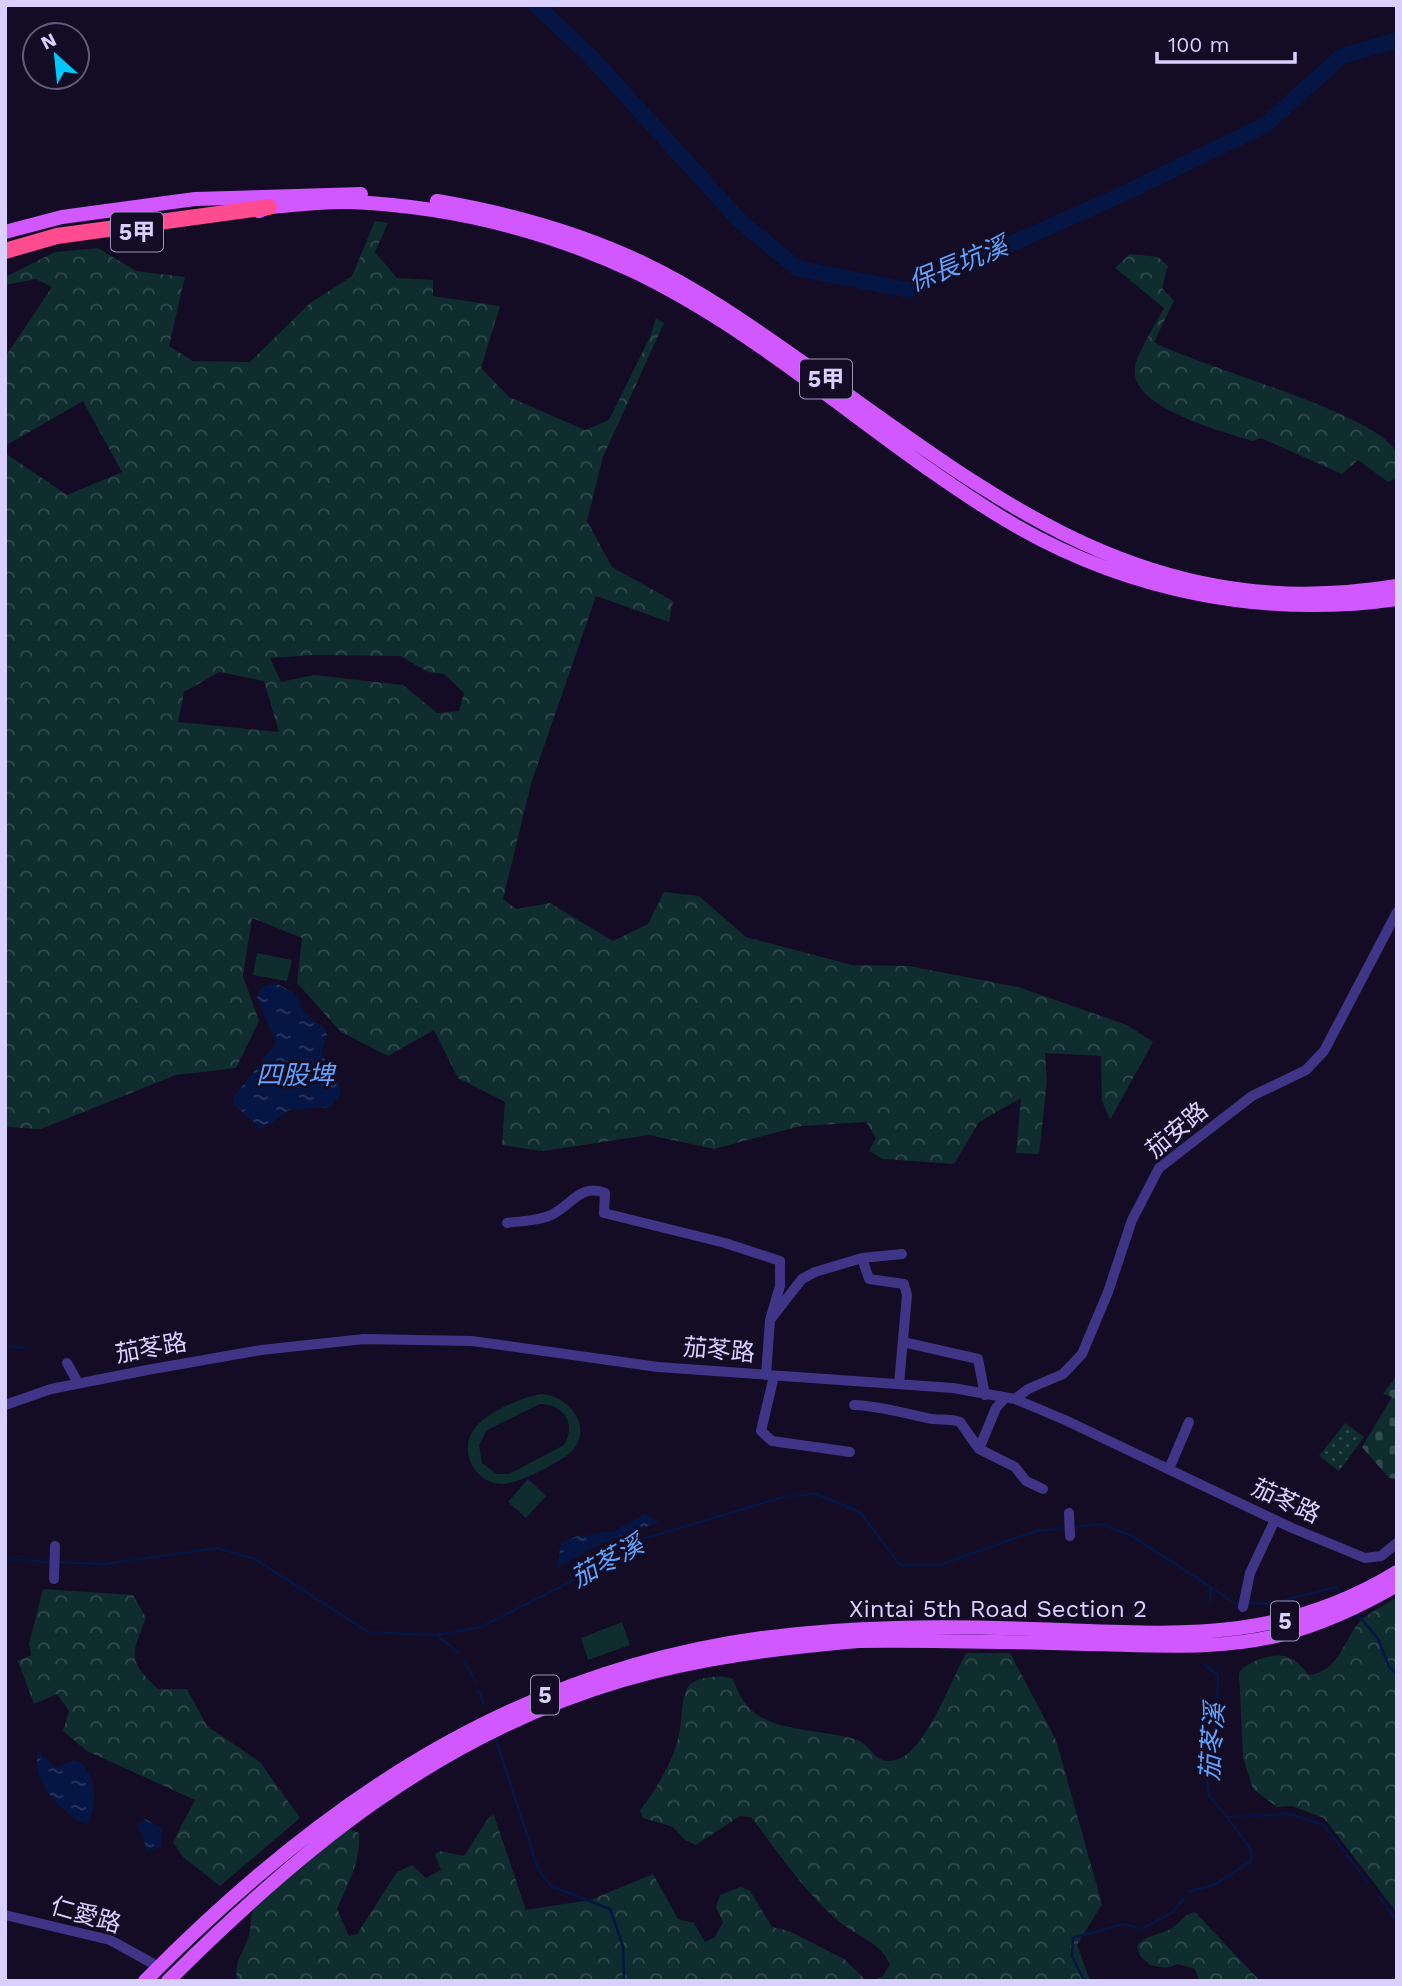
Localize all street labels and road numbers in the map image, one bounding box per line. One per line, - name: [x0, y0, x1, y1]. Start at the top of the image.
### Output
- road number: 5甲: [111, 213, 163, 252]
- road number: 5甲: [800, 360, 852, 398]
- street label: 茄安路: [1140, 1096, 1214, 1164]
- street label: 茄苳路: [113, 1328, 189, 1368]
- street label: 茄苳路: [682, 1333, 756, 1367]
- street label: 茄苳路: [1247, 1473, 1325, 1529]
- street label: Xintai 5th Road Section 2: [849, 1595, 1147, 1623]
- road number: 5: [1271, 1602, 1299, 1640]
- road number: 5: [531, 1676, 559, 1714]
- street label: 仁愛路: [48, 1892, 124, 1938]

